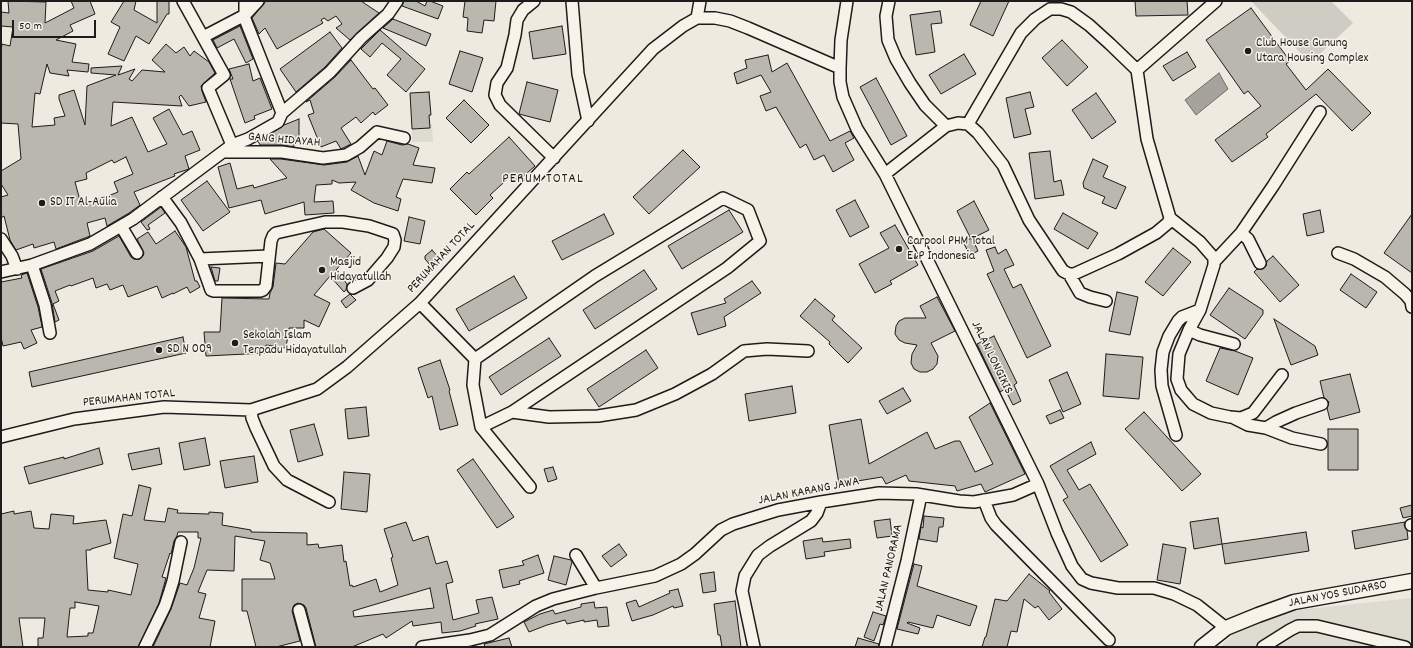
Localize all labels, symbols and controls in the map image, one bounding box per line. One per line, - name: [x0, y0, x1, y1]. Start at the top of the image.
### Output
- scale bar: [14, 12, 98, 38]
- text: 50 m: [19, 18, 42, 35]
- place label: Club House Gunung Utara Housing Complex: [1256, 36, 1368, 67]
- marker: Club House Gunung Utara Housing Complex: [1243, 46, 1253, 56]
- street label: GANG HIDAYAH: [247, 130, 321, 152]
- district label: PERUM TOTAL: [502, 172, 584, 188]
- place label: SD IT Al-Aulia: [50, 195, 117, 211]
- marker: SD IT Al-Aulia: [37, 198, 47, 208]
- street label: PERUMAHAN TOTAL: [405, 219, 479, 297]
- place label: Carpool PHM Total E&P Indonesia: [907, 234, 995, 265]
- marker: Carpool PHM Total E&P Indonesia: [894, 244, 904, 254]
- place label: Masjid Hidayatullah: [330, 255, 391, 286]
- marker: Masjid Hidayatullah: [317, 265, 327, 275]
- street label: JALAN LONGIKIS: [967, 319, 1015, 397]
- place label: Sekolah Islam Terpadu Hidayatullah: [243, 328, 347, 359]
- marker: Sekolah Islam Terpadu Hidayatullah: [230, 338, 240, 348]
- place label: SD N 009: [167, 342, 212, 358]
- marker: SD N 009: [154, 345, 164, 355]
- street label: PERUMAHAN TOTAL: [82, 386, 176, 412]
- street label: JALAN KARANG JAWA: [757, 475, 861, 509]
- street label: JALAN PANORAMA: [872, 523, 908, 613]
- street label: JALAN YOS SUDARSO: [1287, 578, 1389, 612]

